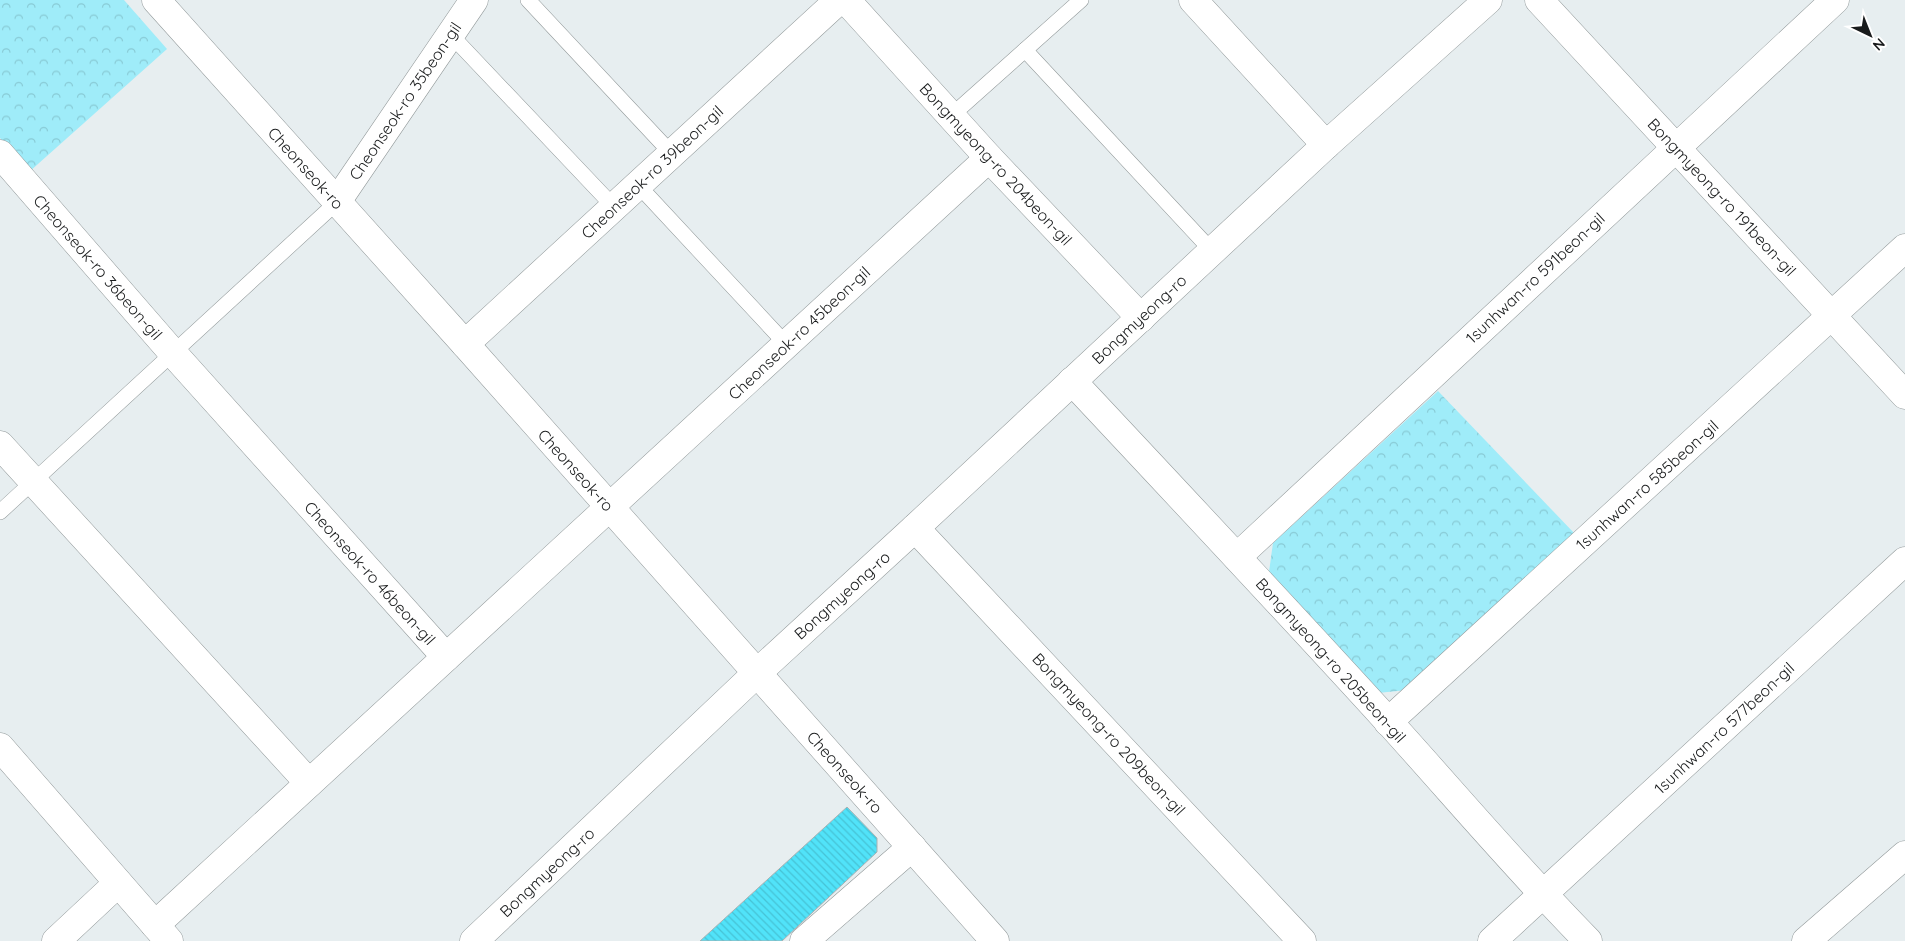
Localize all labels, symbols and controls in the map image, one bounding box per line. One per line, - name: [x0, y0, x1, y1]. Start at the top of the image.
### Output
- north arrow: [1845, 10, 1895, 60]
- street label: Cheonseok-ro 35beon-gil: [345, 18, 465, 184]
- text: N: [1869, 34, 1889, 55]
- street label: Bongmyeong-ro 204beon-gil: [915, 79, 1077, 249]
- street label: Cheonseok-ro 39beon-gil: [577, 101, 727, 243]
- street label: Bongmyeong-ro 191beon-gil: [1644, 114, 1800, 280]
- street label: Cheonseok-ro: [264, 123, 348, 213]
- street label: Cheonseok-ro 36beon-gil: [29, 190, 167, 344]
- street label: 1sunhwan-ro 591beon-gil: [1461, 208, 1609, 348]
- street label: Cheonseok-ro 45beon-gil: [724, 262, 874, 404]
- street label: Bongmyeong-ro: [1087, 270, 1191, 368]
- street label: 1sunhwan-ro 585beon-gil: [1572, 416, 1722, 554]
- street label: Cheonseok-ro: [534, 425, 618, 515]
- street label: Cheonseok-ro 46beon-gil: [300, 497, 440, 649]
- street label: Bongmyeong-ro: [790, 547, 894, 643]
- street label: Bongmyeong-ro 205beon-gil: [1252, 573, 1410, 747]
- street label: Bongmyeong-ro 209beon-gil: [1028, 649, 1190, 819]
- street label: 1sunhwan-ro 577beon-gil: [1650, 658, 1798, 798]
- street label: Cheonseok-ro: [803, 727, 887, 817]
- street label: Bongmyeong-ro: [495, 823, 599, 921]

